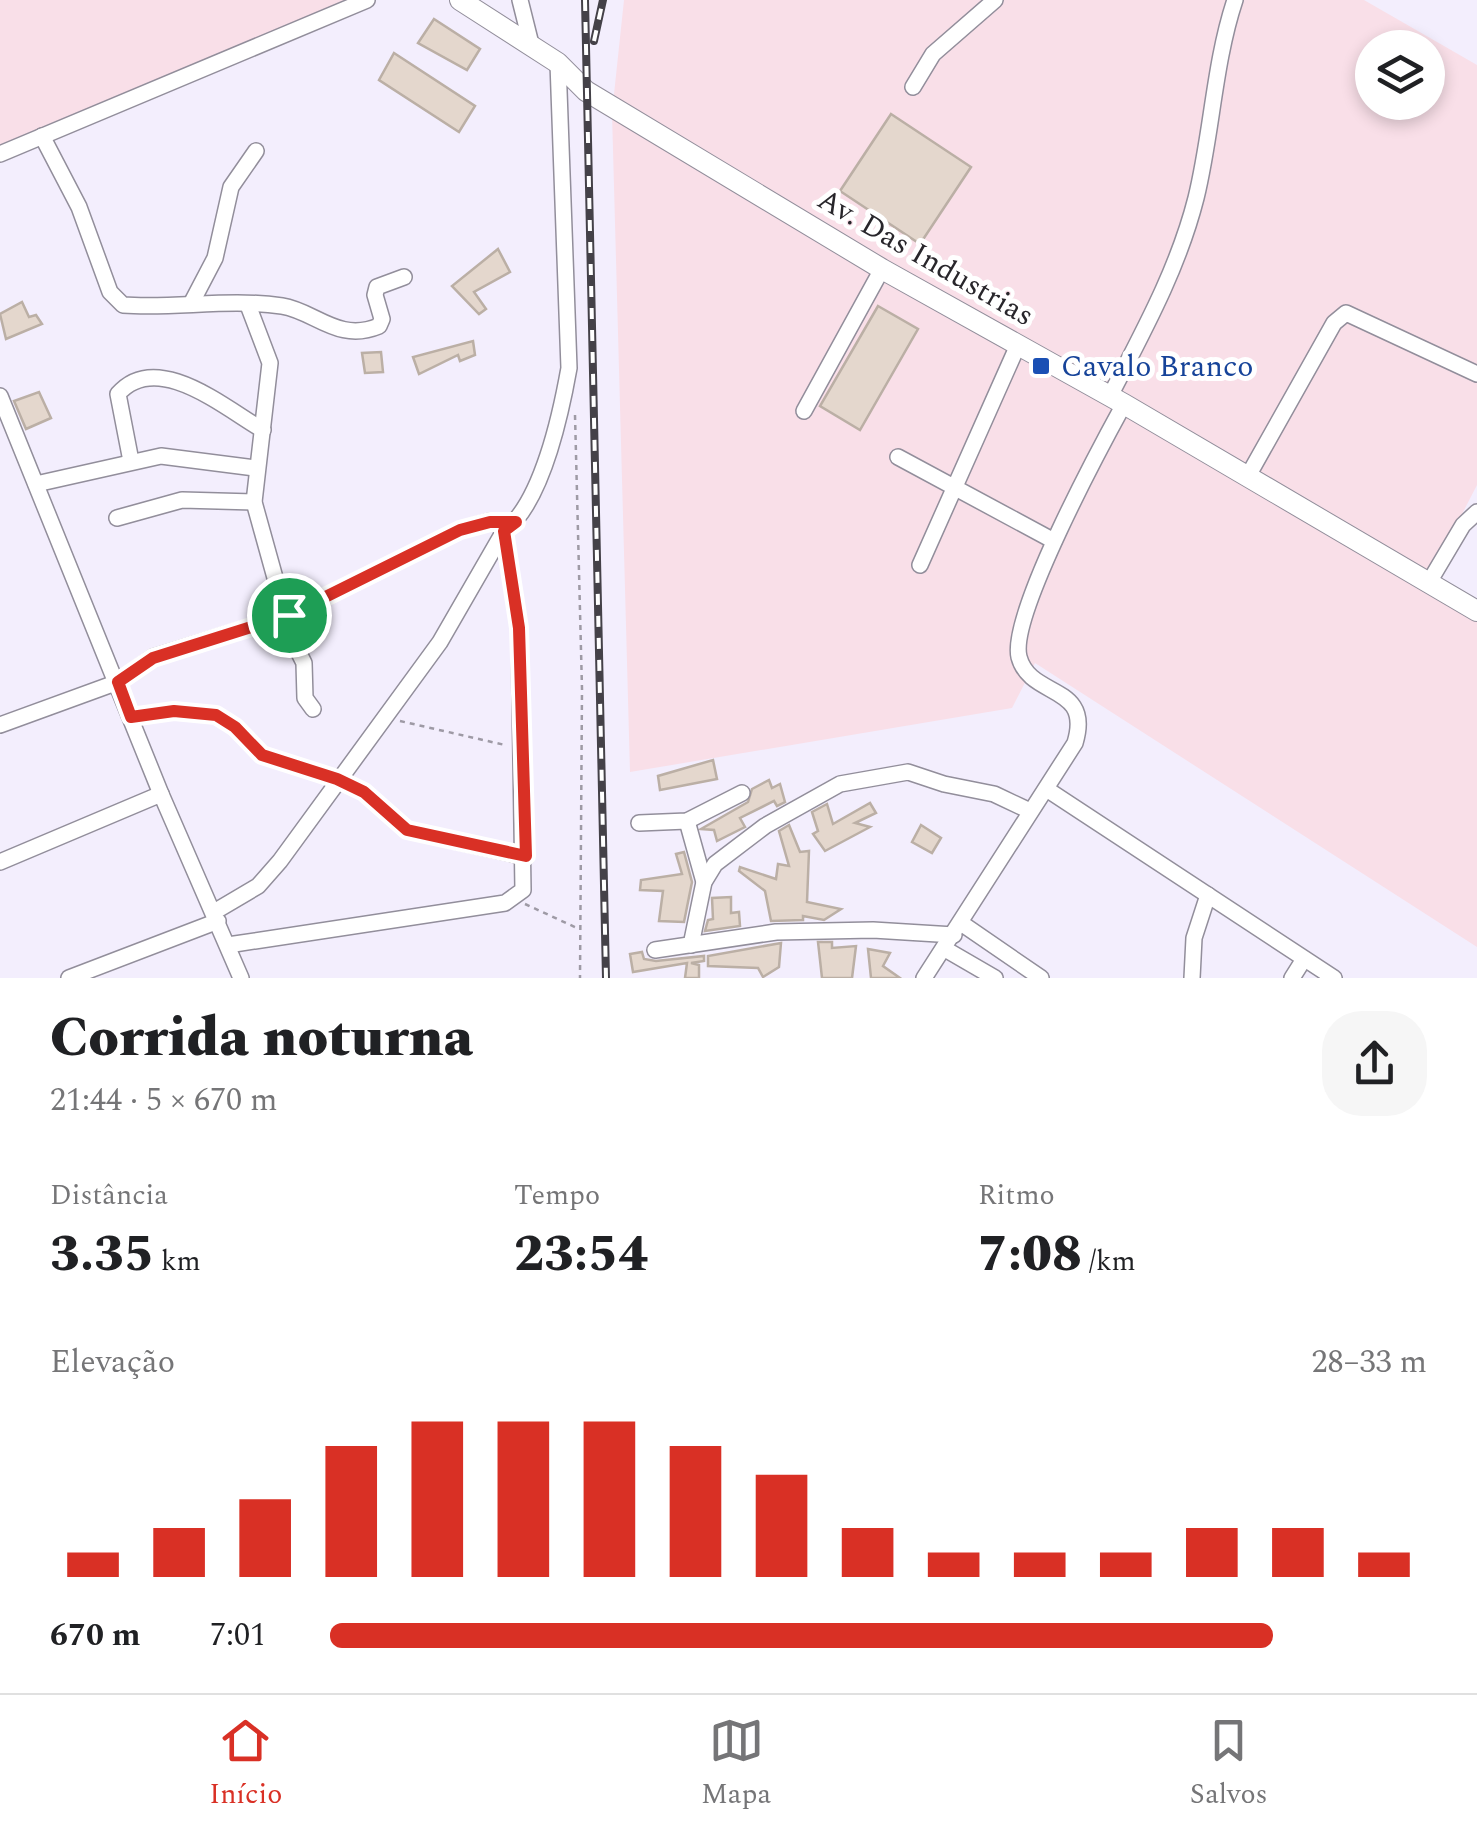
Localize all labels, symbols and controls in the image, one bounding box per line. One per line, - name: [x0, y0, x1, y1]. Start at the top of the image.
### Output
- map controls: [1355, 30, 1445, 120]
- button: layers: [1355, 30, 1445, 120]
- street label: Av. Das Industrias: [809, 177, 1042, 339]
- place label: Cavalo Branco: [1061, 344, 1254, 390]
- marker: Cavalo Branco: [1030, 355, 1052, 377]
- pin: [247, 573, 332, 658]
- icon: arrive: [262, 588, 317, 643]
- text: Corrida noturna: [50, 997, 473, 1080]
- button: share: [1322, 1011, 1427, 1116]
- text: 21:44 · 5 × 670 m: [50, 1076, 278, 1125]
- text: Distância: [50, 1174, 168, 1217]
- text: Tempo: [514, 1174, 600, 1217]
- text: Ritmo: [978, 1174, 1055, 1217]
- text: 3.35: [50, 1217, 154, 1293]
- text: 23:54: [514, 1217, 648, 1293]
- text: 7:08: [978, 1217, 1082, 1293]
- text: km: [154, 1240, 201, 1283]
- text: /km: [1082, 1240, 1136, 1283]
- text: Elevação: [50, 1338, 175, 1387]
- text: 28–33 m: [1311, 1338, 1427, 1387]
- text: 670 m: [50, 1611, 141, 1660]
- text: 7:01: [210, 1611, 266, 1660]
- tab: Início: [209, 1713, 282, 1816]
- tab: Mapa: [701, 1713, 771, 1816]
- tab: Salvos: [1190, 1713, 1268, 1816]

